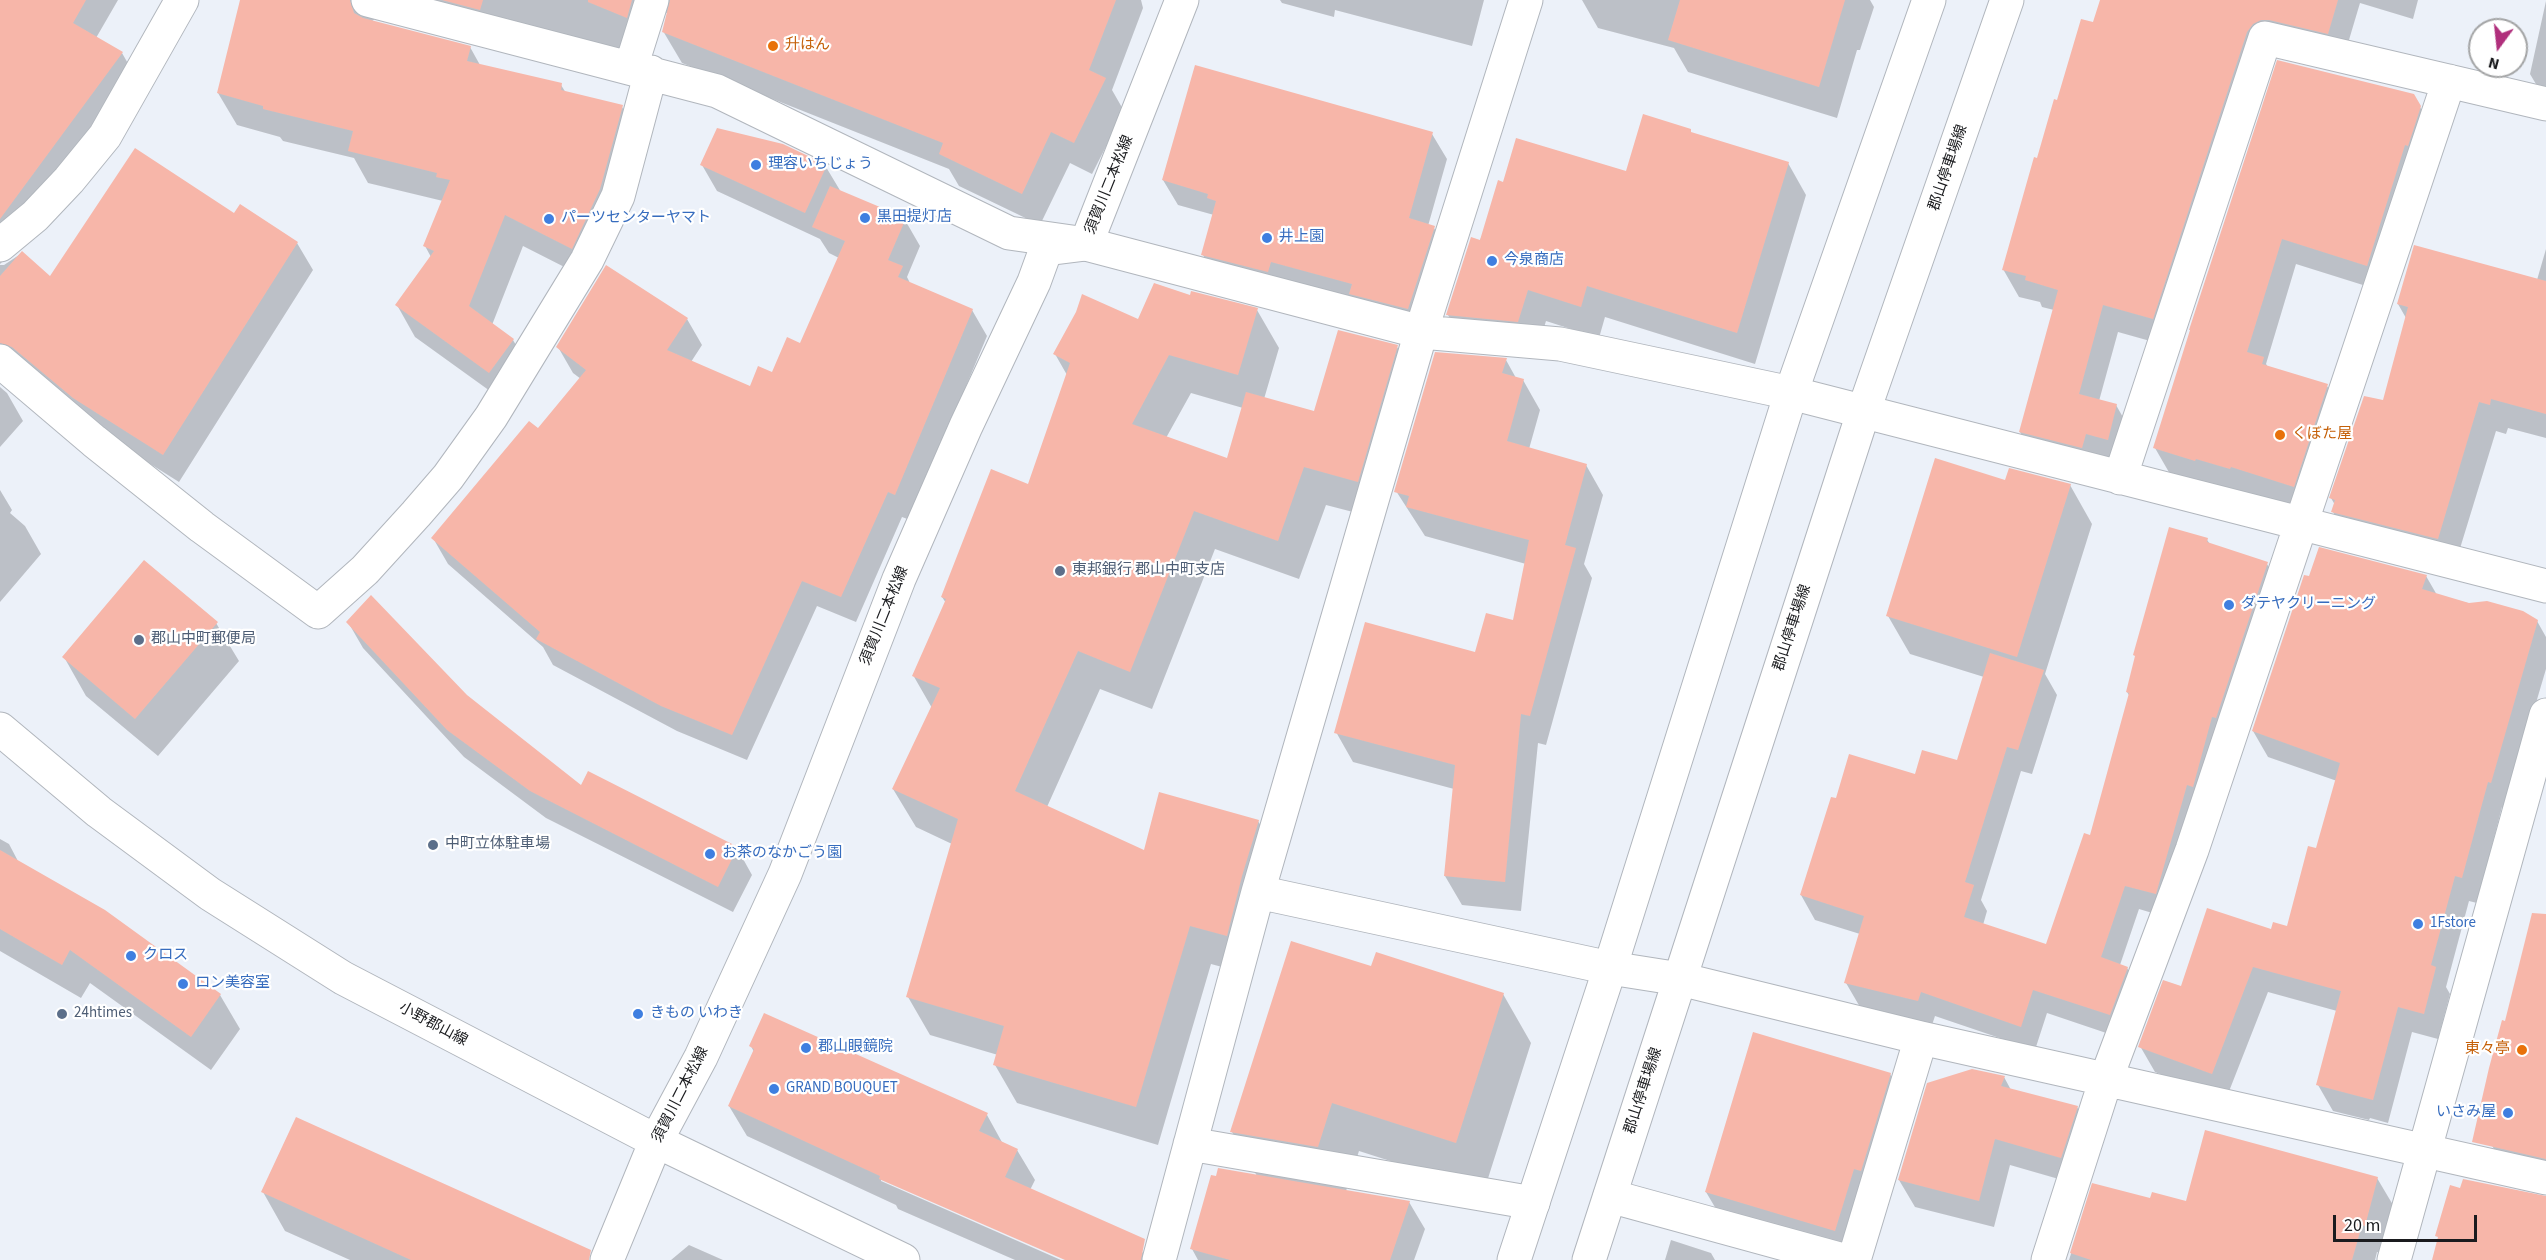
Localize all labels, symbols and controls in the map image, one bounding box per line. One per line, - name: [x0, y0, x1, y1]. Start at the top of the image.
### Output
- north arrow: [2468, 18, 2528, 78]
- place label: 升はん: [785, 37, 830, 55]
- marker: 升はん: [766, 39, 780, 53]
- text: N: [2486, 51, 2502, 75]
- street label: 郡山停車場線: [1926, 123, 1972, 213]
- street label: 須賀川二本松線: [1082, 133, 1138, 237]
- place label: 理容いちじょう: [768, 156, 873, 174]
- marker: 理容いちじょう: [749, 158, 763, 172]
- place label: 黒田提灯店: [877, 209, 952, 227]
- place label: パーツセンターヤマト: [561, 210, 711, 228]
- marker: 黒田提灯店: [858, 211, 872, 225]
- marker: パーツセンターヤマト: [542, 212, 556, 226]
- place label: 井上園: [1279, 229, 1324, 247]
- marker: 井上園: [1260, 231, 1274, 245]
- place label: 今泉商店: [1504, 252, 1564, 270]
- marker: 今泉商店: [1485, 254, 1499, 268]
- place label: くぼた屋: [2292, 426, 2352, 444]
- marker: くぼた屋: [2273, 428, 2287, 442]
- place label: 東邦銀行 郡山中町支店: [1072, 562, 1225, 580]
- street label: 須賀川二本松線: [857, 564, 913, 668]
- marker: 東邦銀行 郡山中町支店: [1053, 564, 1067, 578]
- street label: 郡山停車場線: [1771, 582, 1815, 674]
- place label: ダテヤクリーニング: [2241, 596, 2376, 614]
- marker: ダテヤクリーニング: [2222, 598, 2236, 612]
- place label: 郡山中町郵便局: [151, 631, 256, 649]
- marker: 郡山中町郵便局: [132, 633, 146, 647]
- place label: 中町立体駐車場: [445, 836, 550, 854]
- marker: 中町立体駐車場: [426, 838, 440, 852]
- place label: お茶のなかごう園: [722, 845, 842, 863]
- marker: お茶のなかごう園: [703, 847, 717, 861]
- place label: 1Fstore: [2430, 915, 2476, 933]
- marker: 1Fstore: [2411, 917, 2425, 931]
- place label: クロス: [143, 947, 188, 965]
- marker: クロス: [124, 949, 138, 963]
- place label: ロン美容室: [195, 975, 270, 993]
- marker: ロン美容室: [176, 977, 190, 991]
- street label: 小野郡山線: [396, 999, 470, 1051]
- place label: 24htimes: [74, 1005, 132, 1023]
- place label: きもの いわき: [650, 1005, 743, 1023]
- marker: 24htimes: [55, 1007, 69, 1021]
- marker: きもの いわき: [631, 1007, 645, 1021]
- place label: 郡山眼鏡院: [818, 1039, 893, 1057]
- marker: 郡山眼鏡院: [799, 1041, 813, 1055]
- place label: 東々亭: [2465, 1041, 2510, 1059]
- marker: 東々亭: [2515, 1043, 2529, 1057]
- street label: 須賀川二本松線: [649, 1044, 713, 1146]
- street label: 郡山停車場線: [1622, 1045, 1666, 1137]
- place label: GRAND BOUQUET: [786, 1080, 898, 1098]
- marker: GRAND BOUQUET: [767, 1082, 781, 1096]
- place label: いさみ屋: [2436, 1104, 2496, 1122]
- marker: いさみ屋: [2501, 1106, 2515, 1120]
- scale bar: [2336, 1203, 2480, 1241]
- text: 20 m: [2344, 1213, 2380, 1238]

